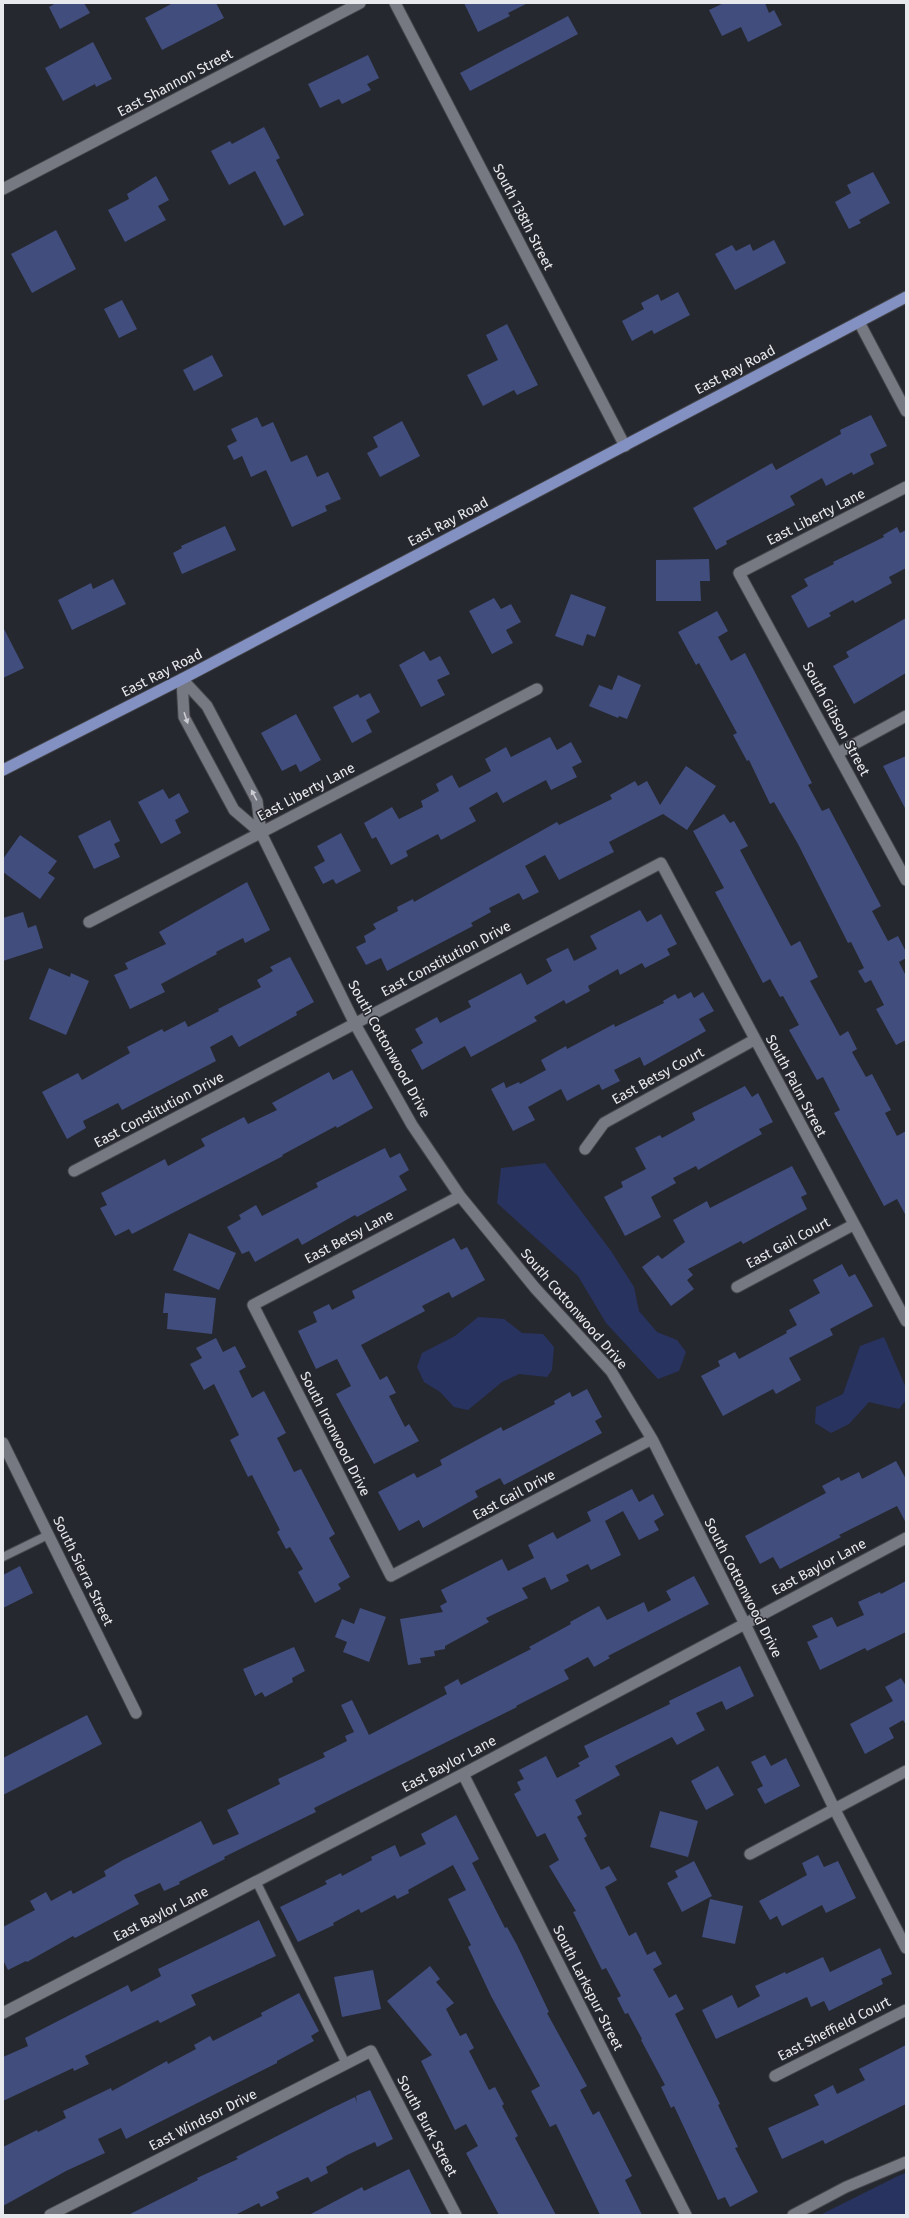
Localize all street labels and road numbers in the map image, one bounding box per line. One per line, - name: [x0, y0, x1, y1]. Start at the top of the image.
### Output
- street label: East Shannon Street: [114, 45, 236, 121]
- street label: South 138th Street: [489, 161, 557, 274]
- street label: East Ray Road: [692, 342, 778, 398]
- street label: East Liberty Lane: [764, 485, 868, 549]
- street label: East Ray Road: [405, 494, 491, 550]
- street label: East Ray Road: [119, 645, 205, 701]
- street label: South Gibson Street: [799, 659, 874, 780]
- street label: East Liberty Lane: [254, 759, 358, 825]
- street label: East Constitution Drive: [378, 918, 514, 1000]
- street label: South Cottonwood Drive: [344, 977, 434, 1121]
- street label: South Palm Street: [762, 1032, 831, 1141]
- street label: East Betsy Court: [609, 1043, 708, 1108]
- street label: East Constitution Drive: [91, 1069, 227, 1151]
- street label: East Betsy Lane: [302, 1206, 396, 1268]
- street label: East Gail Court: [743, 1213, 834, 1272]
- street label: South Cottonwood Drive: [517, 1245, 631, 1373]
- street label: South Ironwood Drive: [296, 1369, 374, 1499]
- street label: East Gail Drive: [470, 1466, 558, 1524]
- street label: South Sierra Street: [49, 1513, 117, 1629]
- street label: South Cottonwood Drive: [700, 1515, 786, 1661]
- street label: East Baylor Lane: [769, 1535, 869, 1599]
- street label: East Baylor Lane: [399, 1732, 499, 1796]
- street label: East Baylor Lane: [111, 1883, 211, 1945]
- street label: South Larkspur Street: [549, 1923, 627, 2054]
- street label: East Sheffield Court: [775, 1993, 894, 2065]
- street label: South Burk Street: [393, 2073, 461, 2180]
- street label: East Windsor Drive: [146, 2085, 260, 2155]

